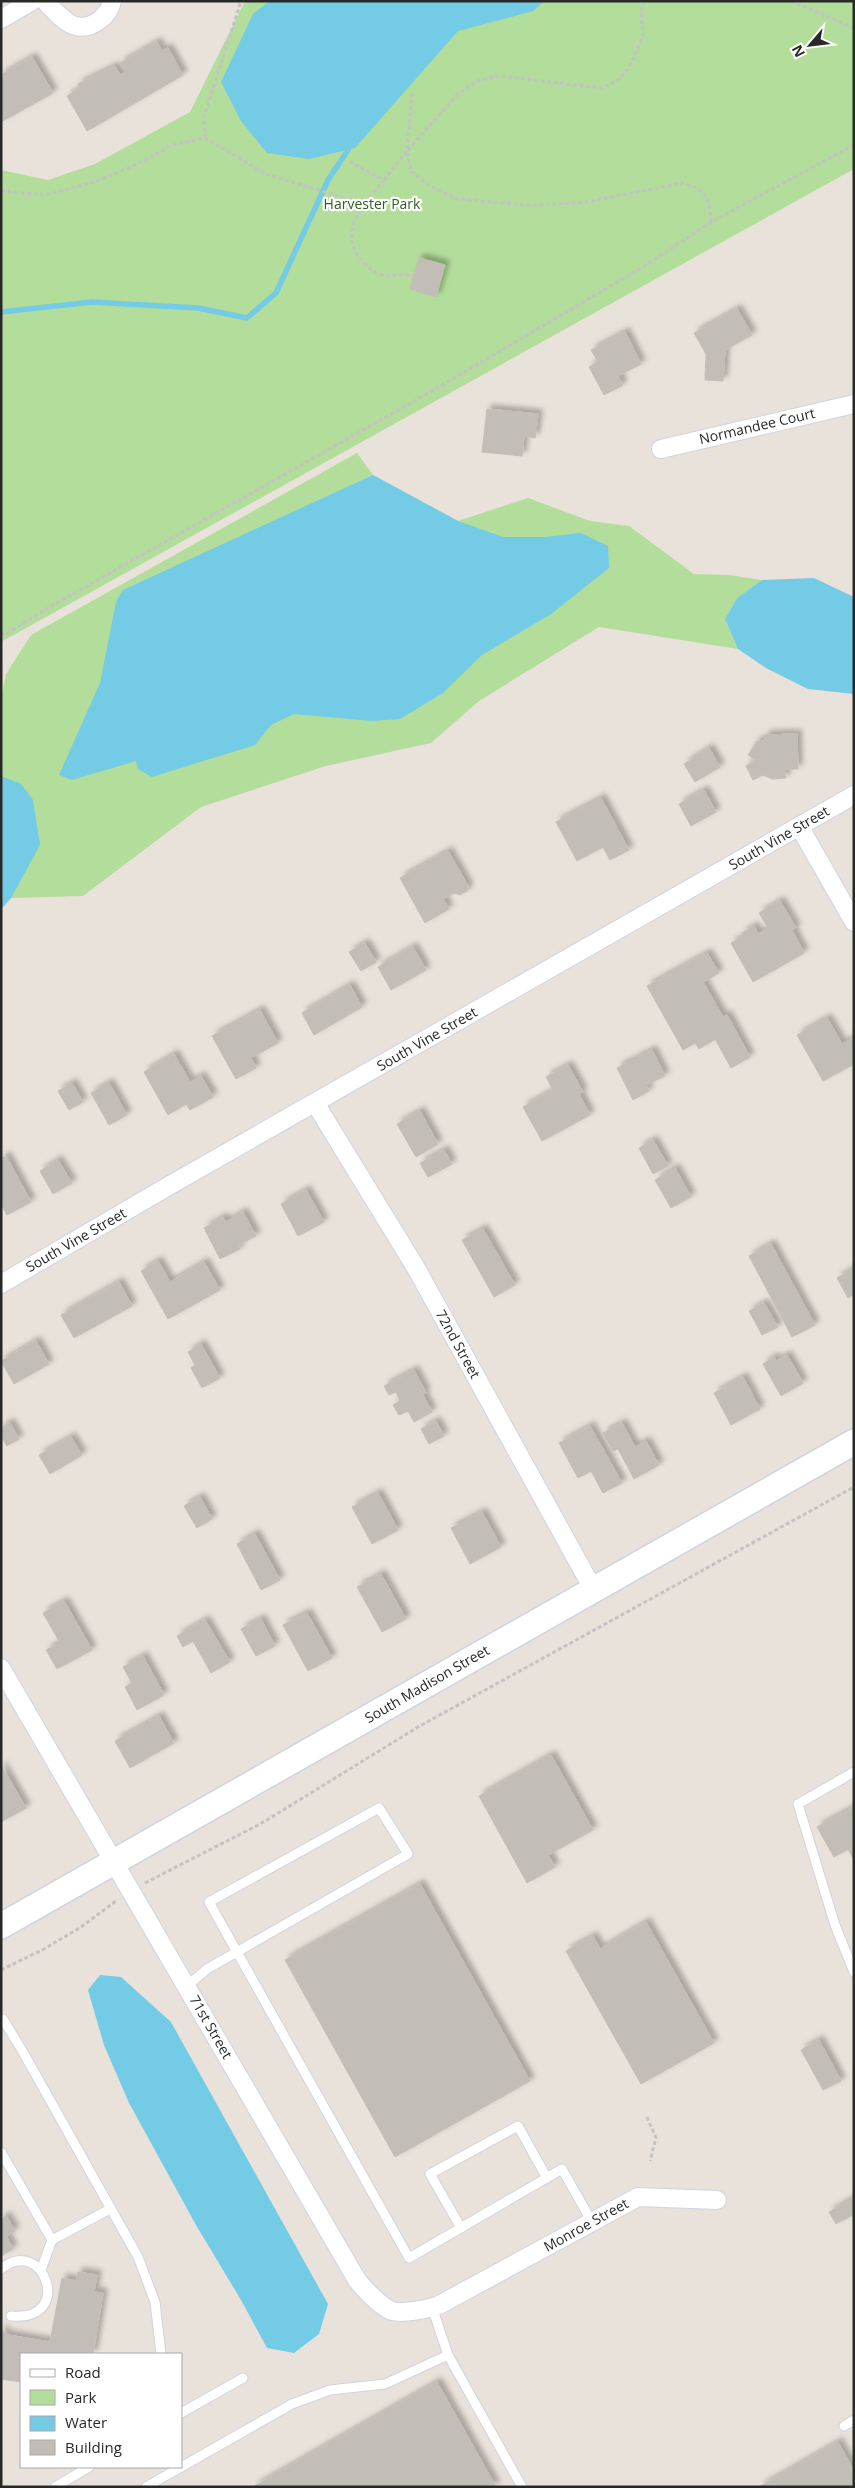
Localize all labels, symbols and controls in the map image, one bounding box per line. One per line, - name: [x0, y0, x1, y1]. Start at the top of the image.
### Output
- north arrow: [785, 20, 835, 70]
- text: N: [787, 42, 809, 61]
- park label: Harvester Park: [324, 194, 421, 213]
- street label: Normandee Court: [697, 403, 817, 448]
- street label: South Vine Street: [725, 801, 832, 874]
- street label: South Vine Street: [373, 1002, 480, 1075]
- street label: South Vine Street: [22, 1203, 129, 1276]
- street label: 72nd Street: [432, 1306, 485, 1382]
- street label: South Madison Street: [361, 1640, 492, 1727]
- street label: 71st Street: [186, 1992, 237, 2062]
- street label: Monroe Street: [540, 2193, 632, 2256]
- legend: [20, 2353, 182, 2468]
- text: Road: [65, 2362, 101, 2382]
- text: Park: [65, 2387, 96, 2407]
- text: Water: [65, 2412, 107, 2432]
- text: Building: [65, 2437, 122, 2457]

